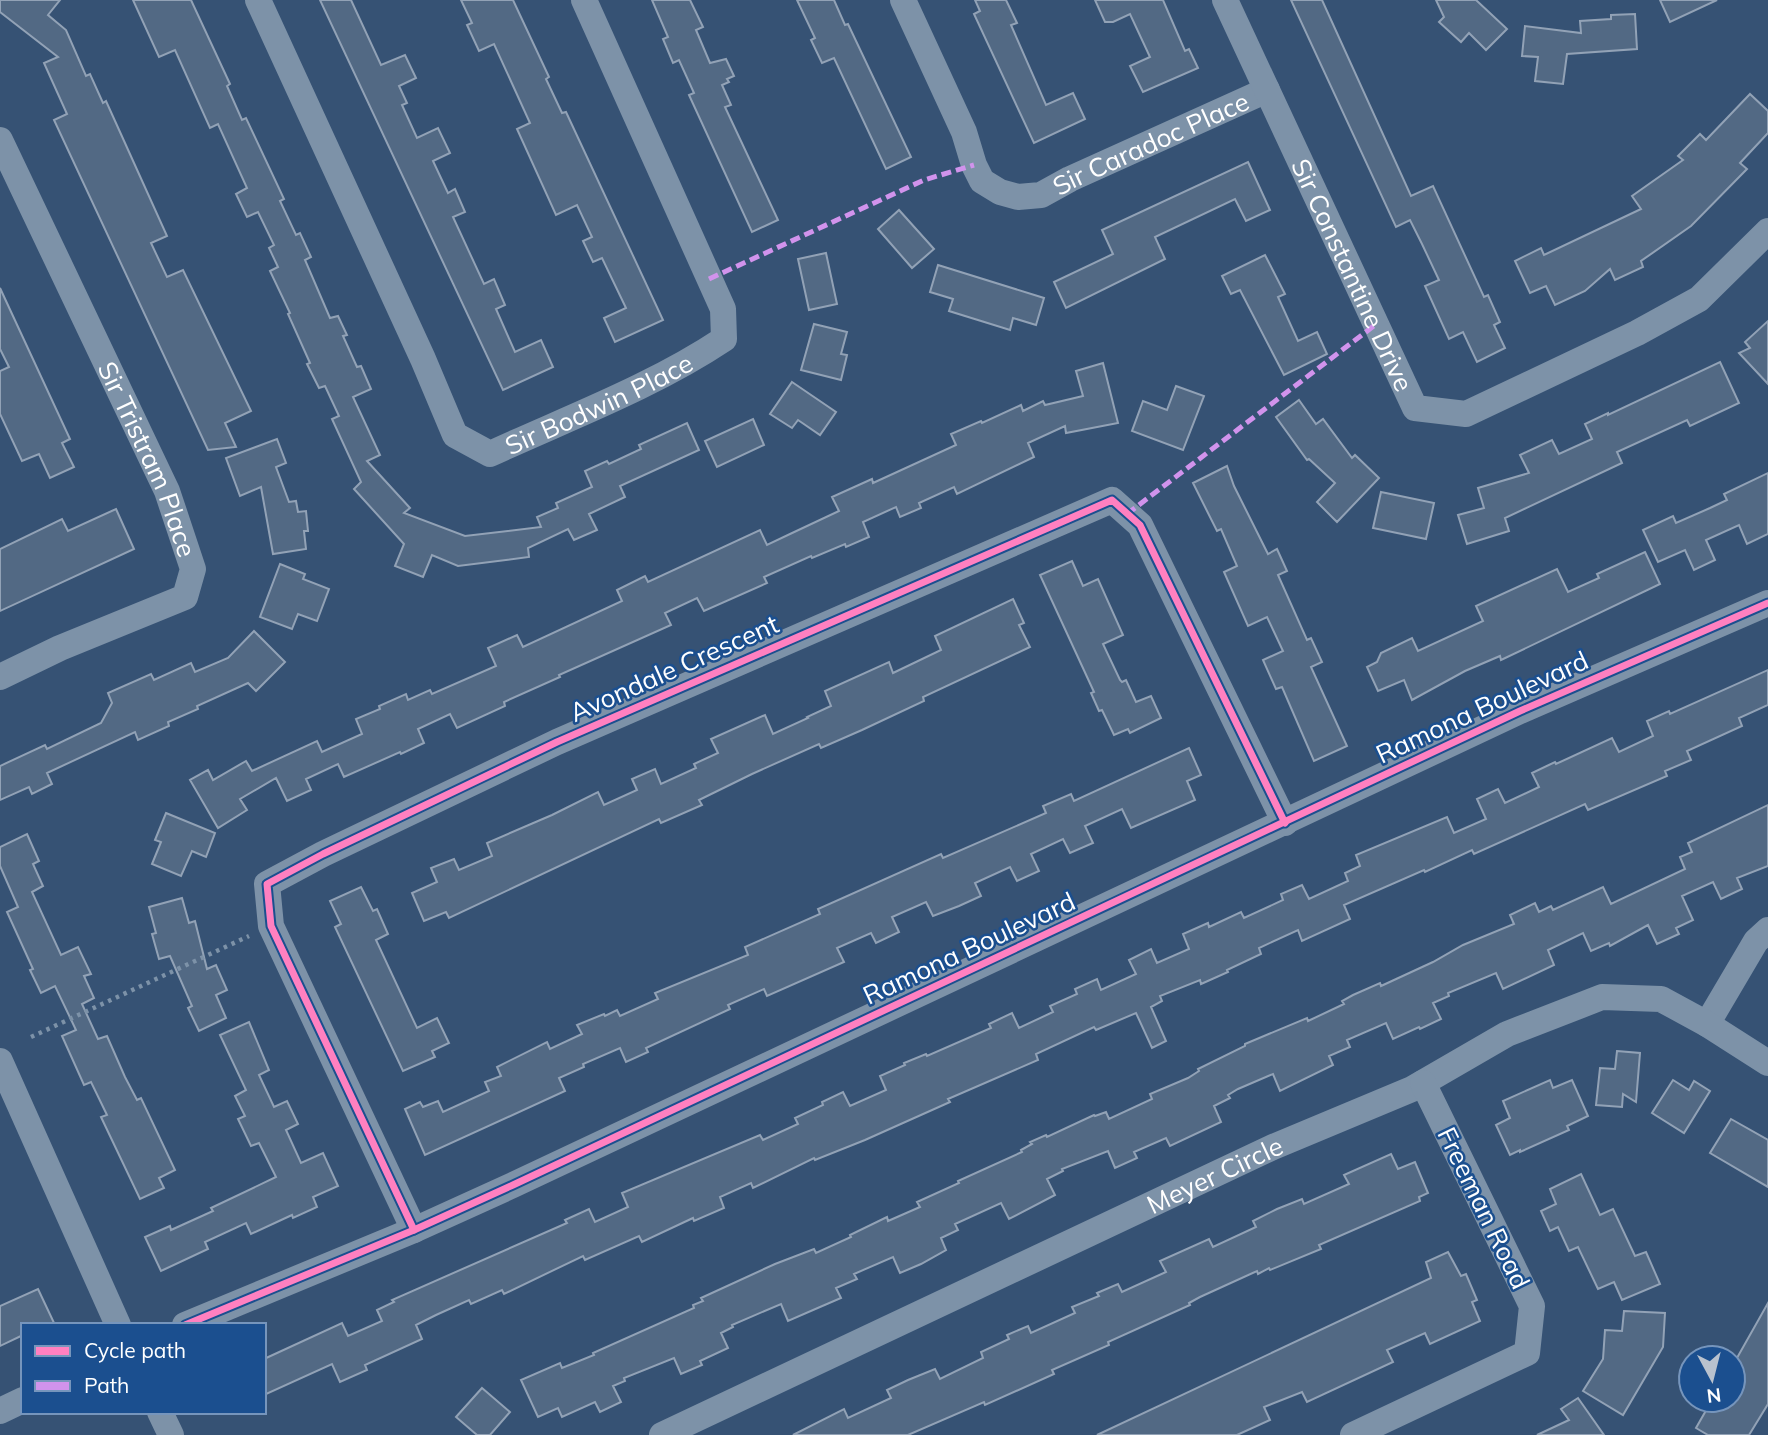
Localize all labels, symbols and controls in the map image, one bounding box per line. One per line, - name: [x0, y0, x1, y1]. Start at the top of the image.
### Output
- street label: Sir Caradoc Place: [1046, 84, 1254, 202]
- street label: Sir Constantine Drive: [1285, 153, 1421, 396]
- street label: Sir Bodwin Place: [500, 346, 698, 462]
- street label: Sir Tristram Place: [91, 356, 204, 561]
- street label: Avondale Crescent: [564, 607, 784, 729]
- street label: Ramona Boulevard: [1371, 643, 1593, 771]
- street label: Ramona Boulevard: [858, 884, 1080, 1012]
- street label: Freeman Road: [1431, 1122, 1537, 1294]
- street label: Meyer Circle: [1141, 1128, 1288, 1221]
- legend: [21, 1323, 266, 1414]
- text: Cycle path: [84, 1337, 186, 1363]
- north arrow: [1677, 1344, 1747, 1414]
- text: Path: [84, 1372, 129, 1398]
- text: N: [1705, 1383, 1723, 1409]

